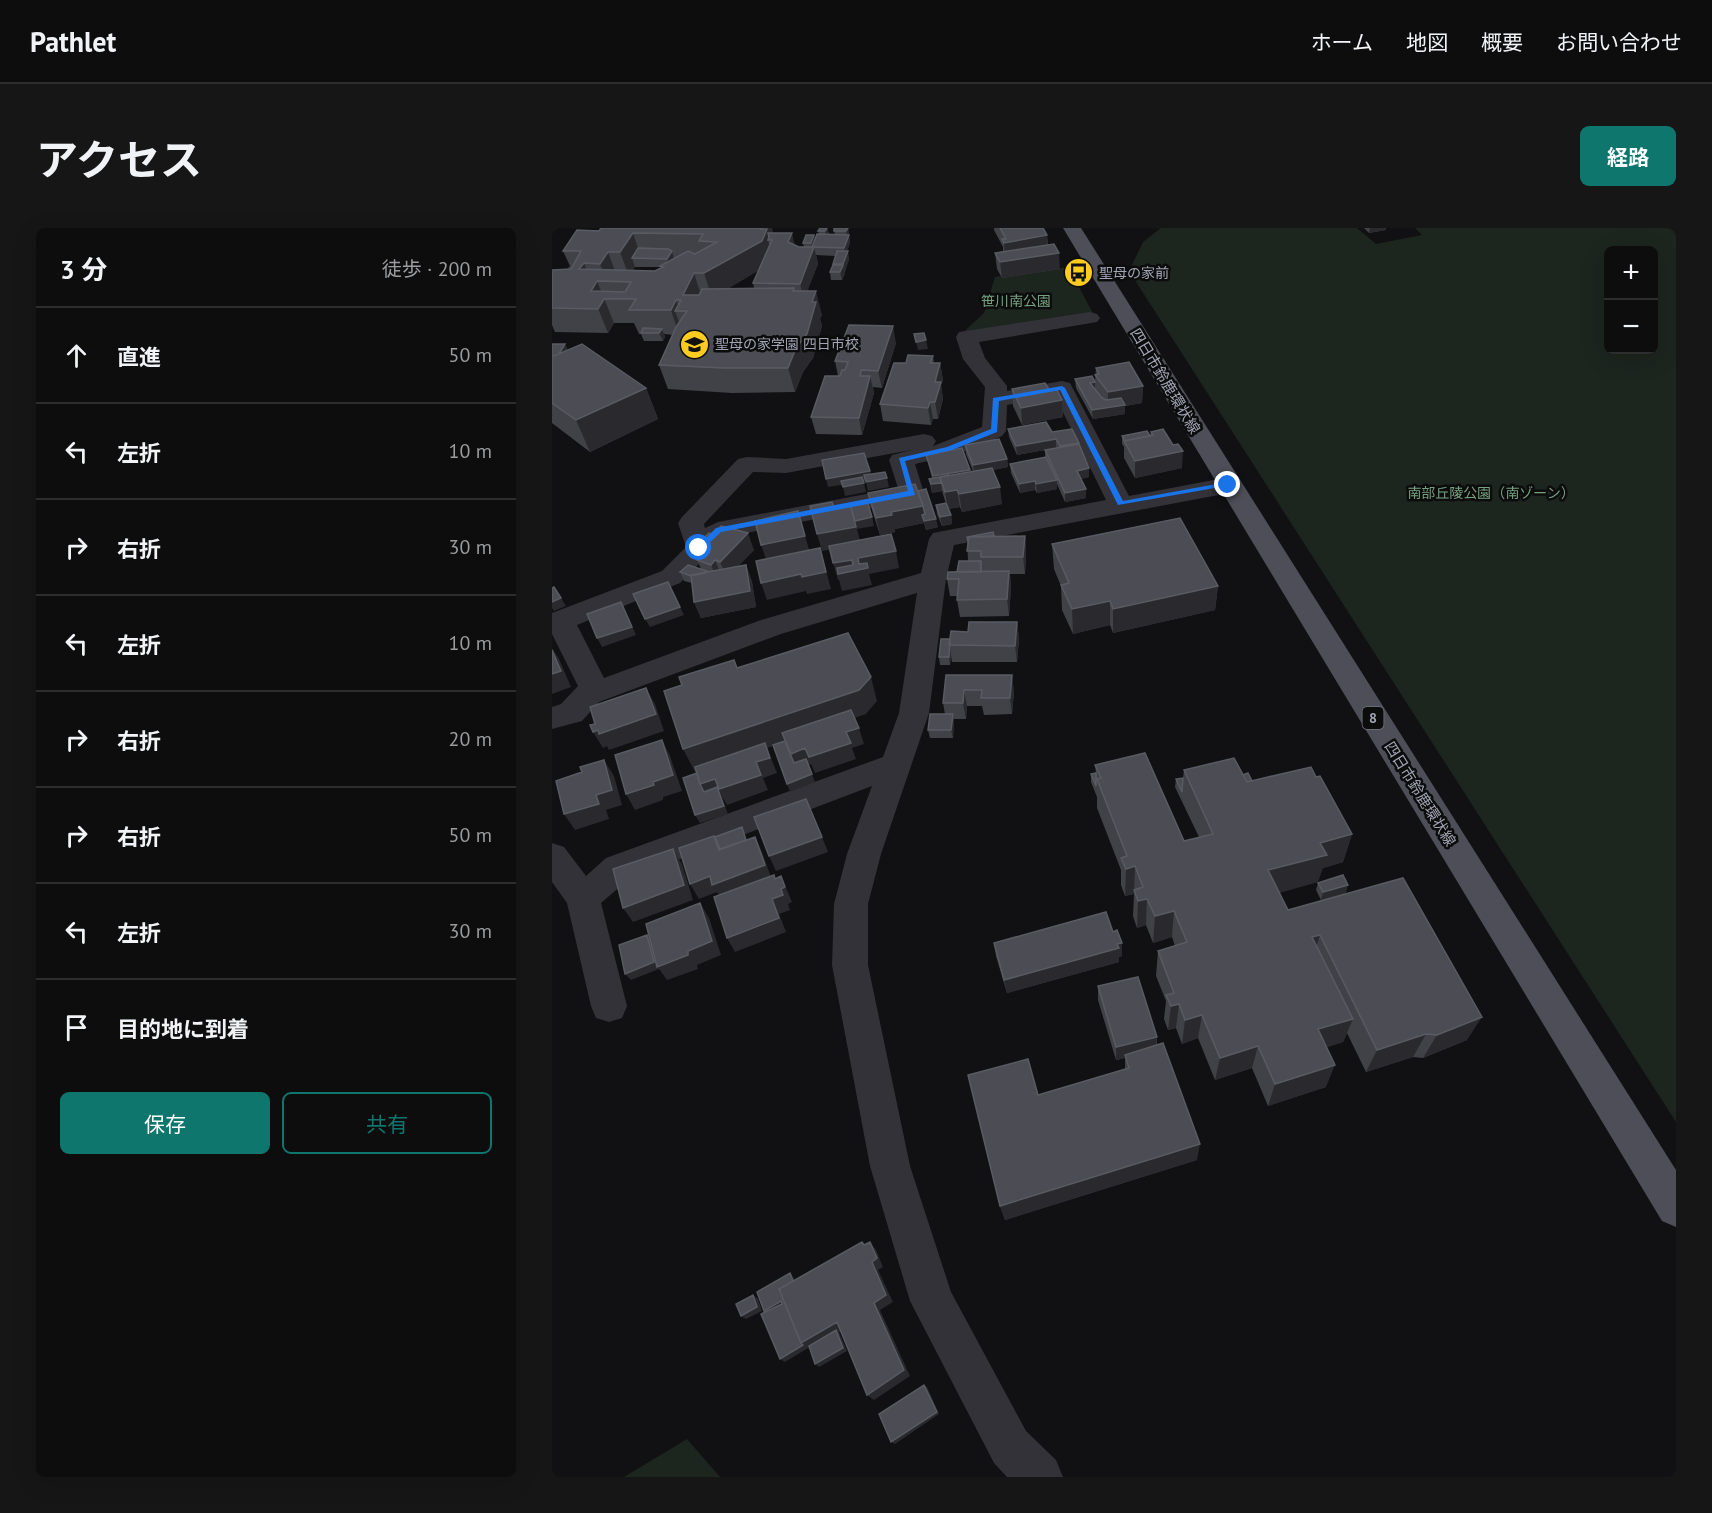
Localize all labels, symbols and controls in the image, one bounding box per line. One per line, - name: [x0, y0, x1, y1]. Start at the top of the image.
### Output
- text: Pathlet: [30, 23, 116, 60]
- text: ホーム: [1311, 29, 1373, 56]
- text: 地図: [1406, 29, 1448, 56]
- text: 概要: [1481, 29, 1523, 56]
- text: お問い合わせ: [1556, 29, 1682, 56]
- button: 経路: [1580, 126, 1676, 186]
- text: アクセス: [36, 132, 202, 187]
- map controls: [1604, 246, 1658, 354]
- button: +: [1604, 246, 1658, 300]
- text: 3 分: [60, 253, 107, 286]
- text: 徒歩 · 200 m: [382, 256, 492, 282]
- bus stop icon: 聖母の家前: [1062, 257, 1094, 289]
- place label: 聖母の家前: [1099, 264, 1169, 282]
- park label: 笹川南公園: [981, 292, 1051, 310]
- button: −: [1604, 300, 1658, 354]
- street label: 四日市鈴鹿環状線: [1126, 324, 1204, 437]
- school or university icon: 聖母の家学園 四日市校: [678, 328, 710, 360]
- place label: 聖母の家学園 四日市校: [715, 335, 859, 353]
- icon: ahead: [60, 339, 93, 372]
- text: 50 m: [449, 342, 492, 368]
- text: 直進: [117, 343, 161, 371]
- icon: left: [60, 435, 93, 468]
- text: 10 m: [449, 438, 492, 464]
- text: 左折: [117, 439, 161, 467]
- route end: [1214, 471, 1240, 497]
- park label: 南部丘陵公園（南ゾーン）: [1407, 484, 1575, 502]
- icon: right: [60, 531, 93, 564]
- text: 30 m: [449, 534, 492, 560]
- route start: [685, 534, 711, 560]
- text: 右折: [117, 535, 161, 563]
- icon: left: [60, 627, 93, 660]
- text: 10 m: [449, 630, 492, 656]
- text: 左折: [117, 631, 161, 659]
- road number: 8: [1362, 707, 1384, 729]
- icon: right: [60, 723, 93, 756]
- text: 20 m: [449, 726, 492, 752]
- text: 右折: [117, 727, 161, 755]
- street label: 四日市鈴鹿環状線: [1381, 738, 1460, 850]
- icon: right: [60, 819, 93, 852]
- text: 50 m: [449, 822, 492, 848]
- text: 右折: [117, 823, 161, 851]
- icon: left: [60, 915, 93, 948]
- text: 30 m: [449, 918, 492, 944]
- text: 左折: [117, 919, 161, 947]
- icon: arrive: [60, 1011, 93, 1044]
- text: 目的地に到着: [117, 1015, 249, 1043]
- button: 保存: [60, 1092, 270, 1154]
- button: 共有: [282, 1092, 492, 1154]

